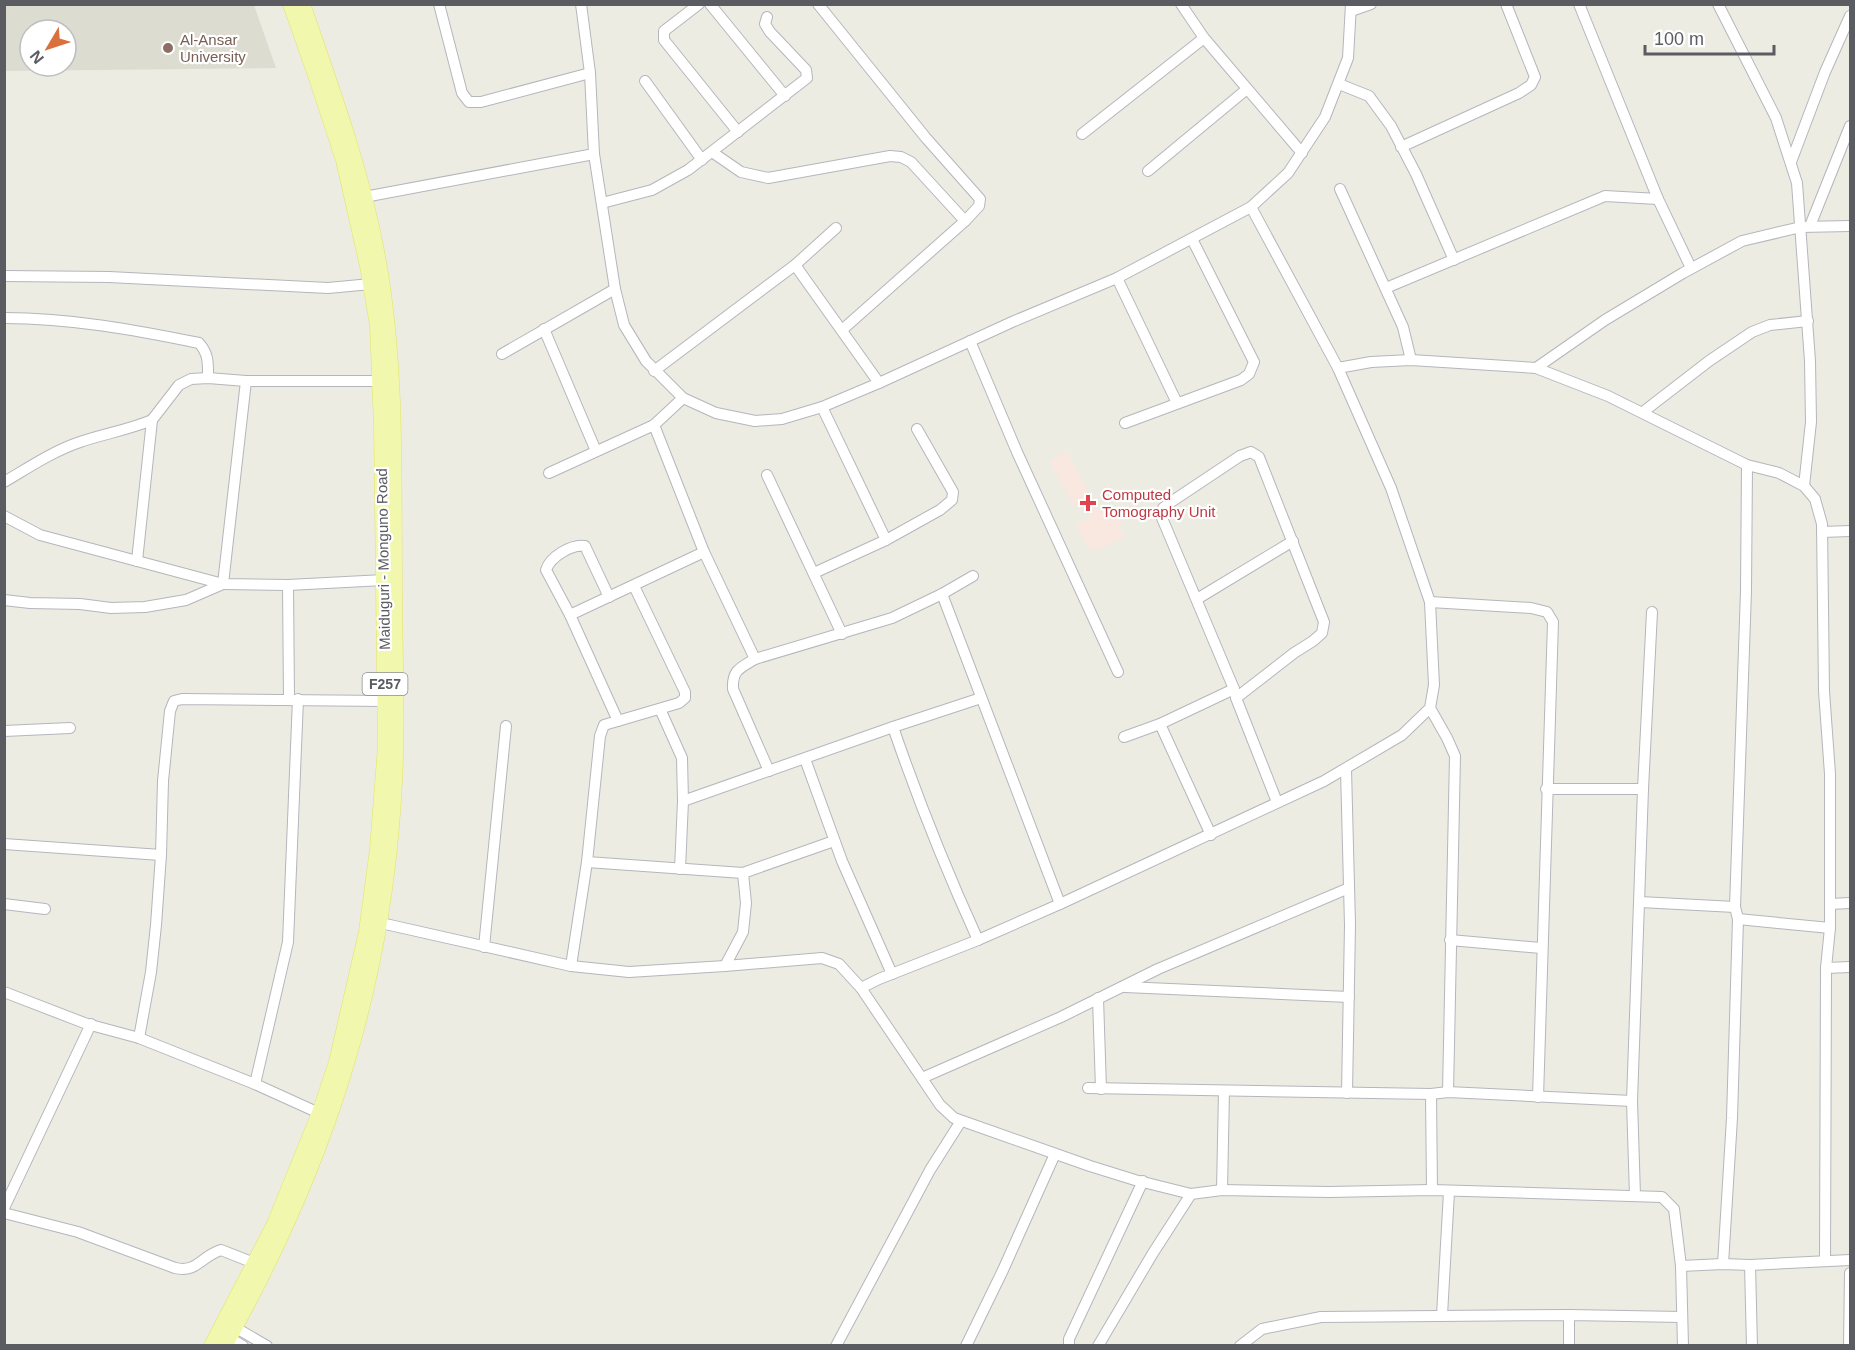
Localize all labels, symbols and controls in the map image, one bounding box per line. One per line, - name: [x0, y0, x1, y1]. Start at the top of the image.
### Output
- north arrow: [18, 18, 78, 78]
- scale bar: [1645, 18, 1774, 56]
- text: 100 m: [1654, 29, 1704, 49]
- place label: Al-Ansar University: [180, 31, 246, 65]
- marker: Al-Ansar University: [161, 41, 175, 55]
- text: N: [26, 47, 47, 67]
- street label: Maiduguri - Monguno Road: [373, 468, 393, 650]
- place label: Computed Tomography Unit: [1102, 486, 1216, 520]
- marker: Computed Tomography Unit: [1079, 494, 1097, 512]
- road number: F257: [362, 673, 408, 695]

